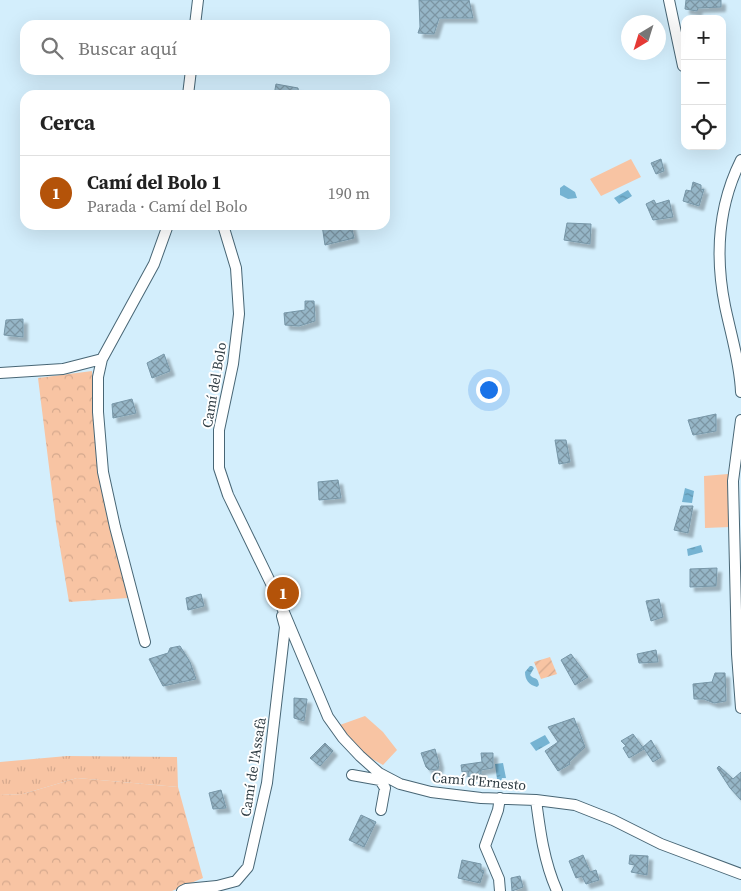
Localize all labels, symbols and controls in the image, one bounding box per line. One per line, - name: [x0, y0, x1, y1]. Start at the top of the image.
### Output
- north arrow: [621, 15, 666, 60]
- map controls: [681, 15, 726, 150]
- button: +: [681, 15, 726, 60]
- search box: [20, 20, 390, 75]
- icon: search: [38, 34, 66, 62]
- text: Buscar aquí: [78, 35, 177, 61]
- button: −: [681, 60, 726, 105]
- button: locate: [681, 105, 726, 150]
- text: Cerca: [40, 108, 95, 137]
- text: Camí del Bolo 1: [87, 169, 222, 195]
- text: 1: [52, 182, 60, 204]
- text: 190 m: [328, 182, 370, 204]
- text: Parada · Camí del Bolo: [87, 195, 247, 217]
- street label: Camí del Bolo: [197, 340, 231, 429]
- your location: [476, 377, 502, 403]
- pin: 1: [267, 574, 299, 612]
- street label: Camí de l'Assafà: [235, 715, 271, 818]
- street label: Camí d'Ernesto: [431, 767, 527, 795]

